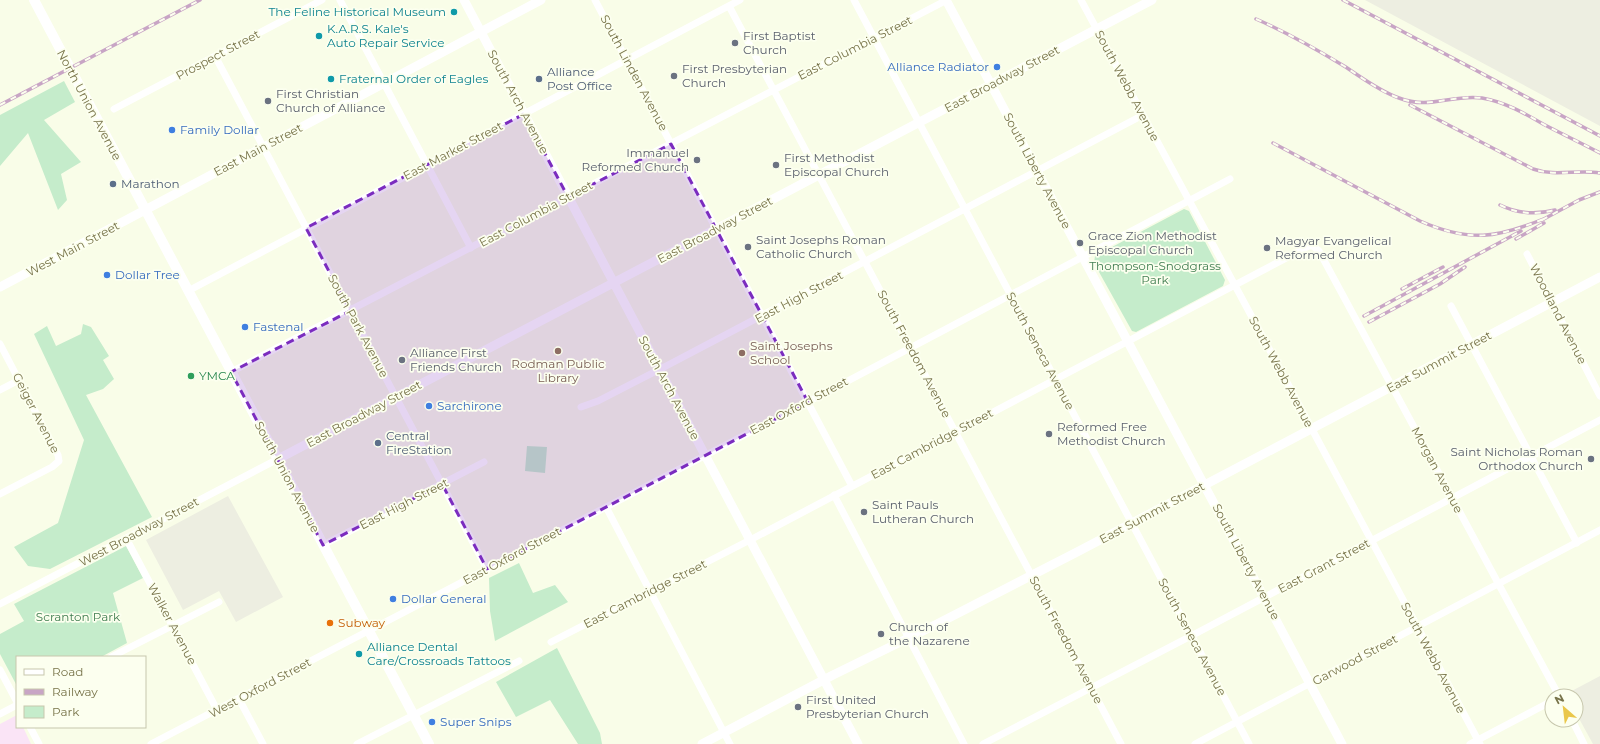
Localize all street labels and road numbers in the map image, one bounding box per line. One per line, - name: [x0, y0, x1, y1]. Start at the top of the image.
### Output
- street label: South Linden Avenue: [597, 12, 671, 133]
- street label: East Columbia Street: [795, 12, 915, 83]
- street label: Prospect Street: [173, 26, 262, 83]
- street label: South Webb Avenue: [1092, 28, 1163, 144]
- street label: East Broadway Street: [942, 42, 1062, 115]
- street label: North Union Avenue: [54, 47, 125, 163]
- street label: South Arch Avenue: [485, 47, 552, 156]
- street label: South Liberty Avenue: [1001, 110, 1074, 231]
- street label: East Market Street: [400, 118, 505, 183]
- street label: East Main Street: [211, 120, 305, 179]
- street label: East Columbia Street: [476, 177, 595, 250]
- street label: East Broadway Street: [655, 193, 775, 266]
- street label: West Main Street: [24, 218, 122, 279]
- street label: Woodland Avenue: [1527, 261, 1590, 367]
- street label: East High Street: [752, 267, 845, 326]
- street label: South Park Avenue: [325, 271, 392, 380]
- street label: South Freedom Avenue: [874, 287, 955, 420]
- street label: South Seneca Avenue: [1003, 289, 1078, 412]
- street label: South Webb Avenue: [1246, 314, 1317, 430]
- street label: East Summit Street: [1383, 327, 1494, 396]
- street label: South Arch Avenue: [636, 333, 703, 442]
- street label: Geiger Avenue: [10, 370, 63, 456]
- street label: East Oxford Street: [747, 373, 850, 438]
- street label: East Broadway Street: [304, 377, 424, 450]
- street label: East Cambridge Street: [868, 405, 996, 482]
- street label: South Union Avenue: [252, 418, 323, 535]
- street label: Morgan Avenue: [1408, 424, 1466, 515]
- street label: East High Street: [357, 475, 451, 532]
- street label: East Summit Street: [1096, 478, 1207, 547]
- street label: West Broadway Street: [76, 494, 201, 569]
- street label: South Liberty Avenue: [1210, 501, 1283, 622]
- street label: East Oxford Street: [460, 523, 563, 588]
- street label: East Grant Street: [1275, 535, 1372, 596]
- street label: East Cambridge Street: [581, 556, 709, 631]
- street label: South Freedom Avenue: [1026, 573, 1107, 706]
- street label: South Seneca Avenue: [1155, 575, 1230, 698]
- street label: Walker Avenue: [145, 580, 200, 667]
- street label: South Webb Avenue: [1398, 600, 1469, 716]
- street label: Garwood Street: [1310, 631, 1400, 688]
- street label: West Oxford Street: [206, 654, 314, 721]

